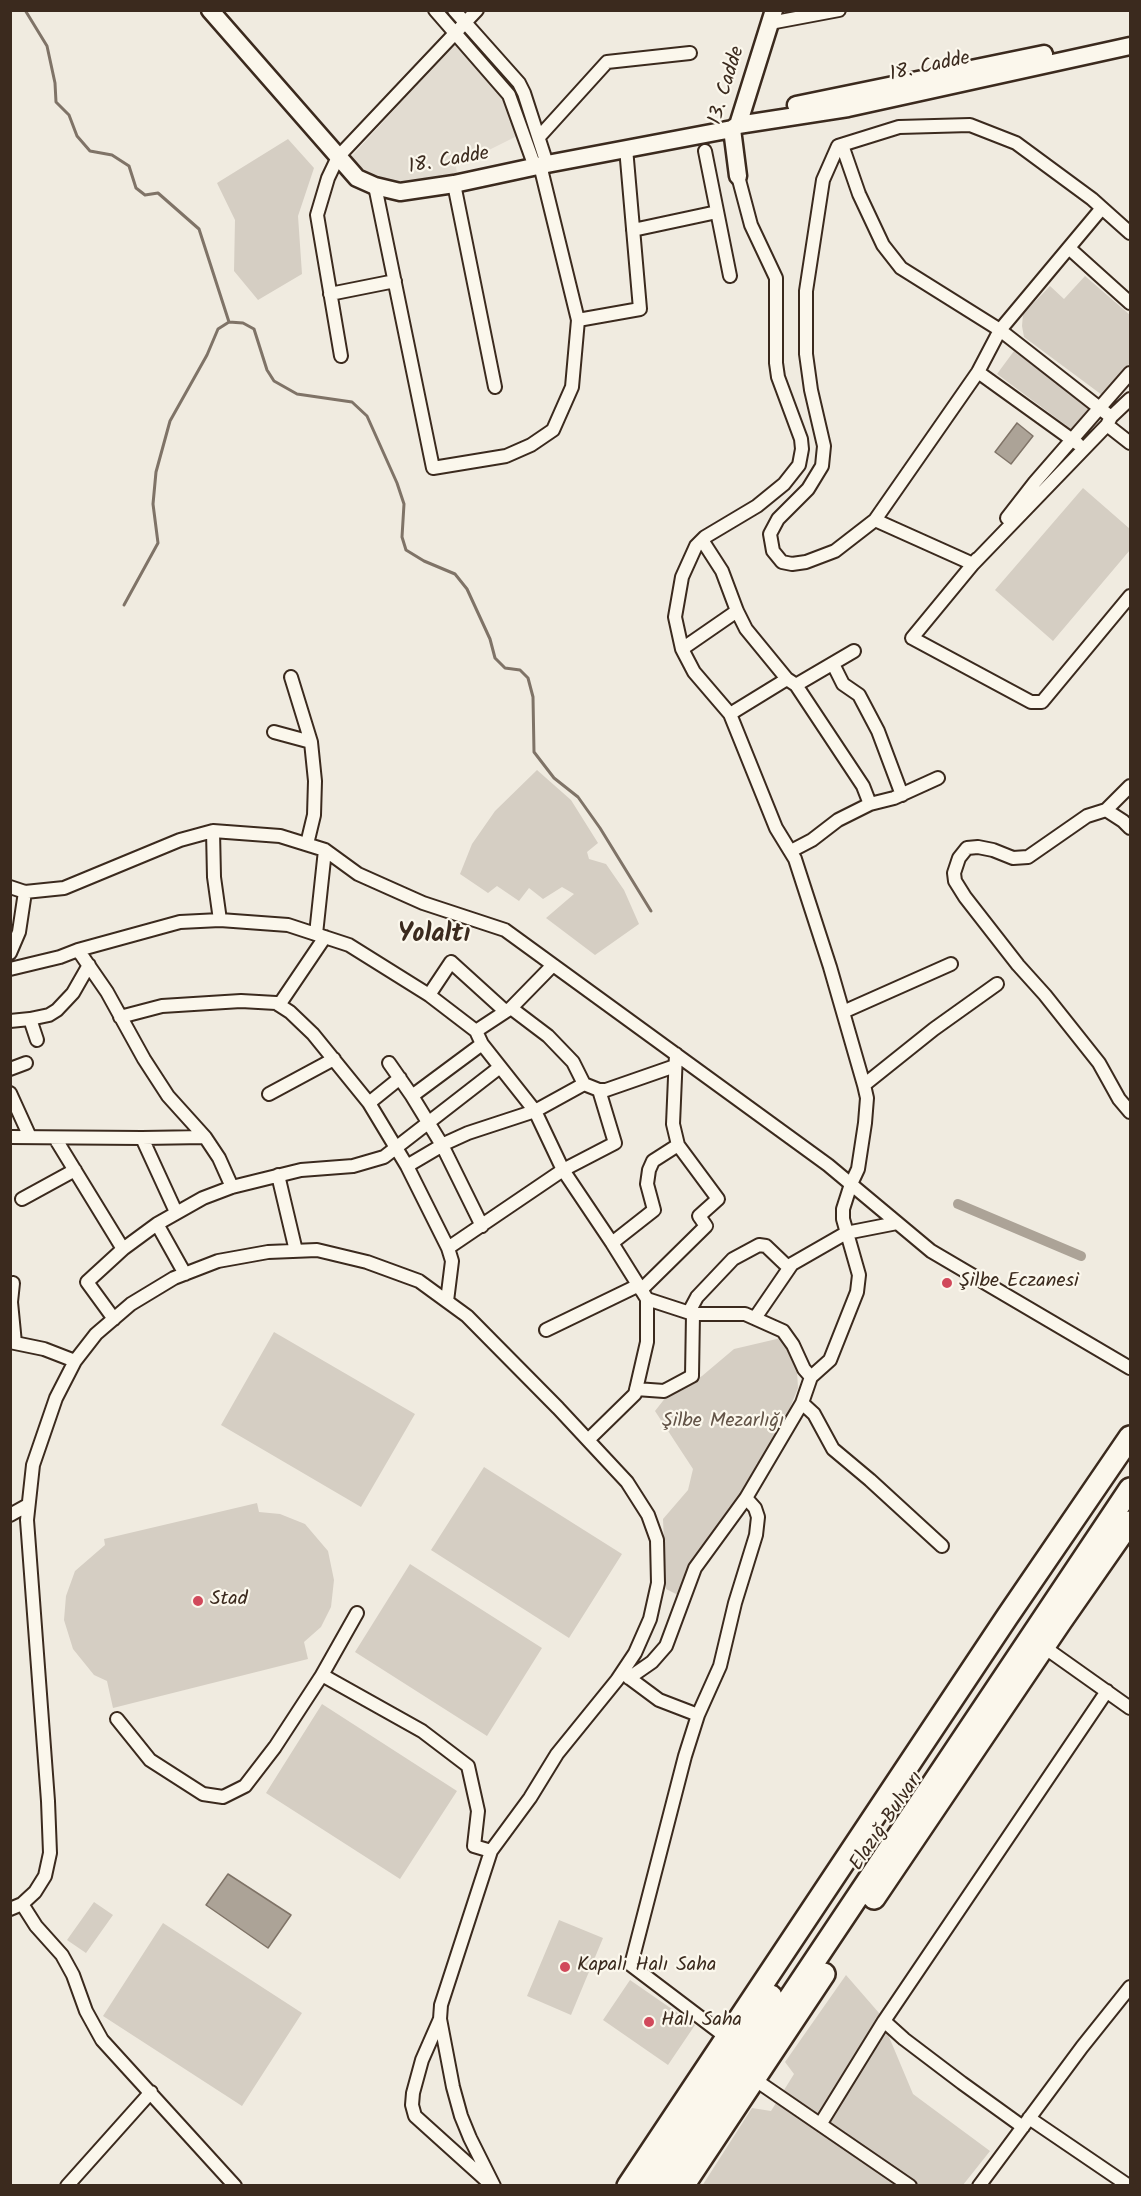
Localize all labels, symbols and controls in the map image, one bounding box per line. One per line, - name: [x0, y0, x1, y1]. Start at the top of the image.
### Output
- street label: 13. Cadde: [705, 44, 751, 128]
- street label: 18. Cadde: [888, 48, 972, 88]
- street label: 18. Cadde: [407, 143, 491, 181]
- district label: Yolaltı: [398, 921, 470, 953]
- place label: Şilbe Eczanesi: [959, 1271, 1079, 1295]
- marker: Şilbe Eczanesi: [940, 1276, 954, 1290]
- park label: Şilbe Mezarlığı: [662, 1411, 784, 1435]
- place label: Stad: [210, 1589, 248, 1613]
- marker: Stad: [191, 1594, 205, 1608]
- street label: Elazığ Bulvarı: [846, 1768, 930, 1876]
- place label: Kapalı Halı Saha: [577, 1955, 716, 1979]
- marker: Kapalı Halı Saha: [558, 1960, 572, 1974]
- place label: Halı Saha: [661, 2010, 742, 2034]
- marker: Halı Saha: [642, 2015, 656, 2029]

